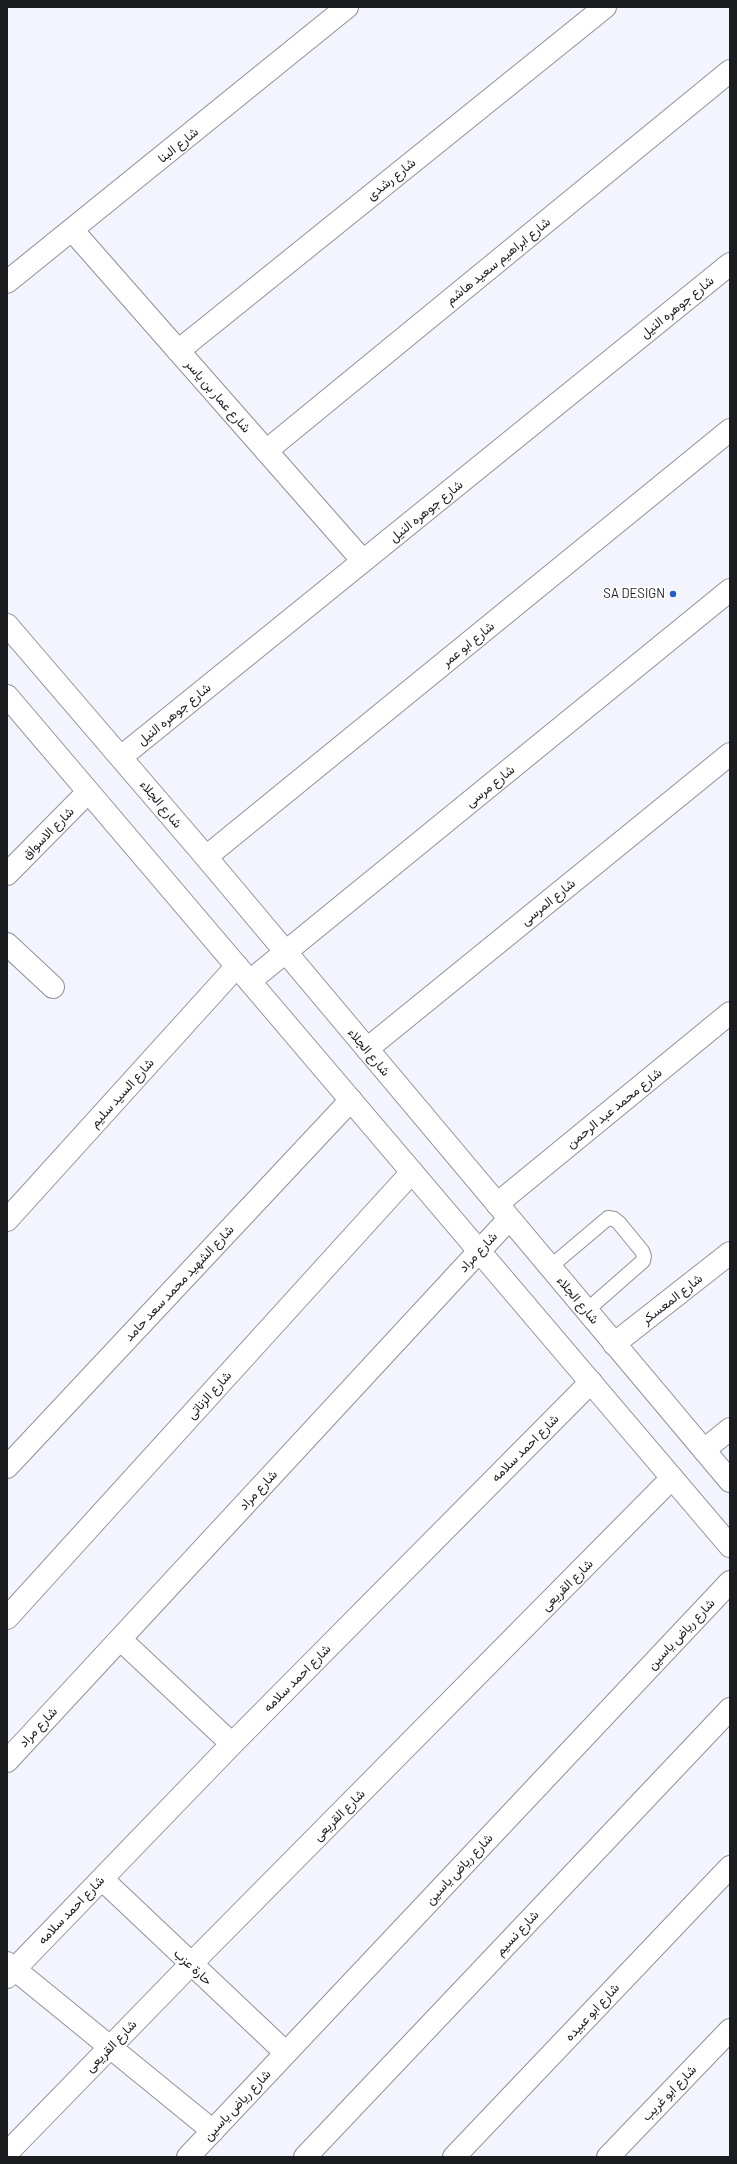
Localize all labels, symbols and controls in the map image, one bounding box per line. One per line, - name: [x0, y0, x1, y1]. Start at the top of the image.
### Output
- street label: شارع البنا: [155, 124, 201, 166]
- street label: شارع رشدى: [363, 155, 419, 203]
- street label: شارع ابراهيم سعيد هاشم: [443, 214, 553, 308]
- street label: شارع جوهره النيل: [637, 273, 717, 341]
- street label: شارع عمار بن ياسر: [182, 356, 254, 436]
- street label: شارع جوهره النيل: [386, 477, 466, 545]
- place label: SA DESIGN: [603, 586, 665, 602]
- marker: SA DESIGN: [668, 589, 678, 599]
- street label: شارع ابو عمر: [439, 618, 497, 670]
- street label: شارع جوهره النيل: [134, 680, 214, 748]
- street label: شارع مرسى: [462, 762, 518, 810]
- street label: شارع الجلاء: [137, 777, 185, 831]
- street label: شارع الاسواق: [19, 804, 77, 862]
- street label: شارع المرسى: [518, 875, 578, 929]
- street label: شارع الجلاء: [345, 1025, 393, 1079]
- street label: شارع السيد سليم: [87, 1055, 157, 1131]
- street label: شارع محمد عبد الرحمن: [563, 1065, 665, 1151]
- street label: شارع الشهيد محمد سعد حامد: [121, 1222, 237, 1344]
- street label: شارع مراد: [456, 1229, 500, 1275]
- street label: شارع المعسكر: [638, 1270, 706, 1328]
- street label: شارع الجلاء: [554, 1273, 602, 1327]
- street label: شارع الزناتى: [183, 1368, 235, 1422]
- street label: شارع احمد سلامه: [488, 1411, 562, 1485]
- street label: شارع مراد: [236, 1467, 280, 1513]
- street label: شارع القريعى: [538, 1556, 596, 1614]
- street label: شارع رياض ياسين: [644, 1595, 718, 1673]
- street label: شارع احمد سلامه: [260, 1641, 334, 1715]
- street label: شارع مراد: [16, 1704, 60, 1750]
- street label: شارع القريعى: [310, 1786, 368, 1844]
- street label: شارع رياض ياسين: [422, 1830, 496, 1908]
- street label: شارع احمد سلامه: [34, 1873, 108, 1947]
- street label: شارع نسيم: [492, 1907, 542, 1959]
- street label: حارة عزب: [171, 1945, 215, 1989]
- street label: شارع ابو عبيده: [561, 1980, 623, 2044]
- street label: شارع القريعى: [82, 2017, 140, 2075]
- street label: شارع ابو غريب: [638, 2062, 700, 2124]
- street label: شارع رياض ياسين: [200, 2066, 274, 2144]

